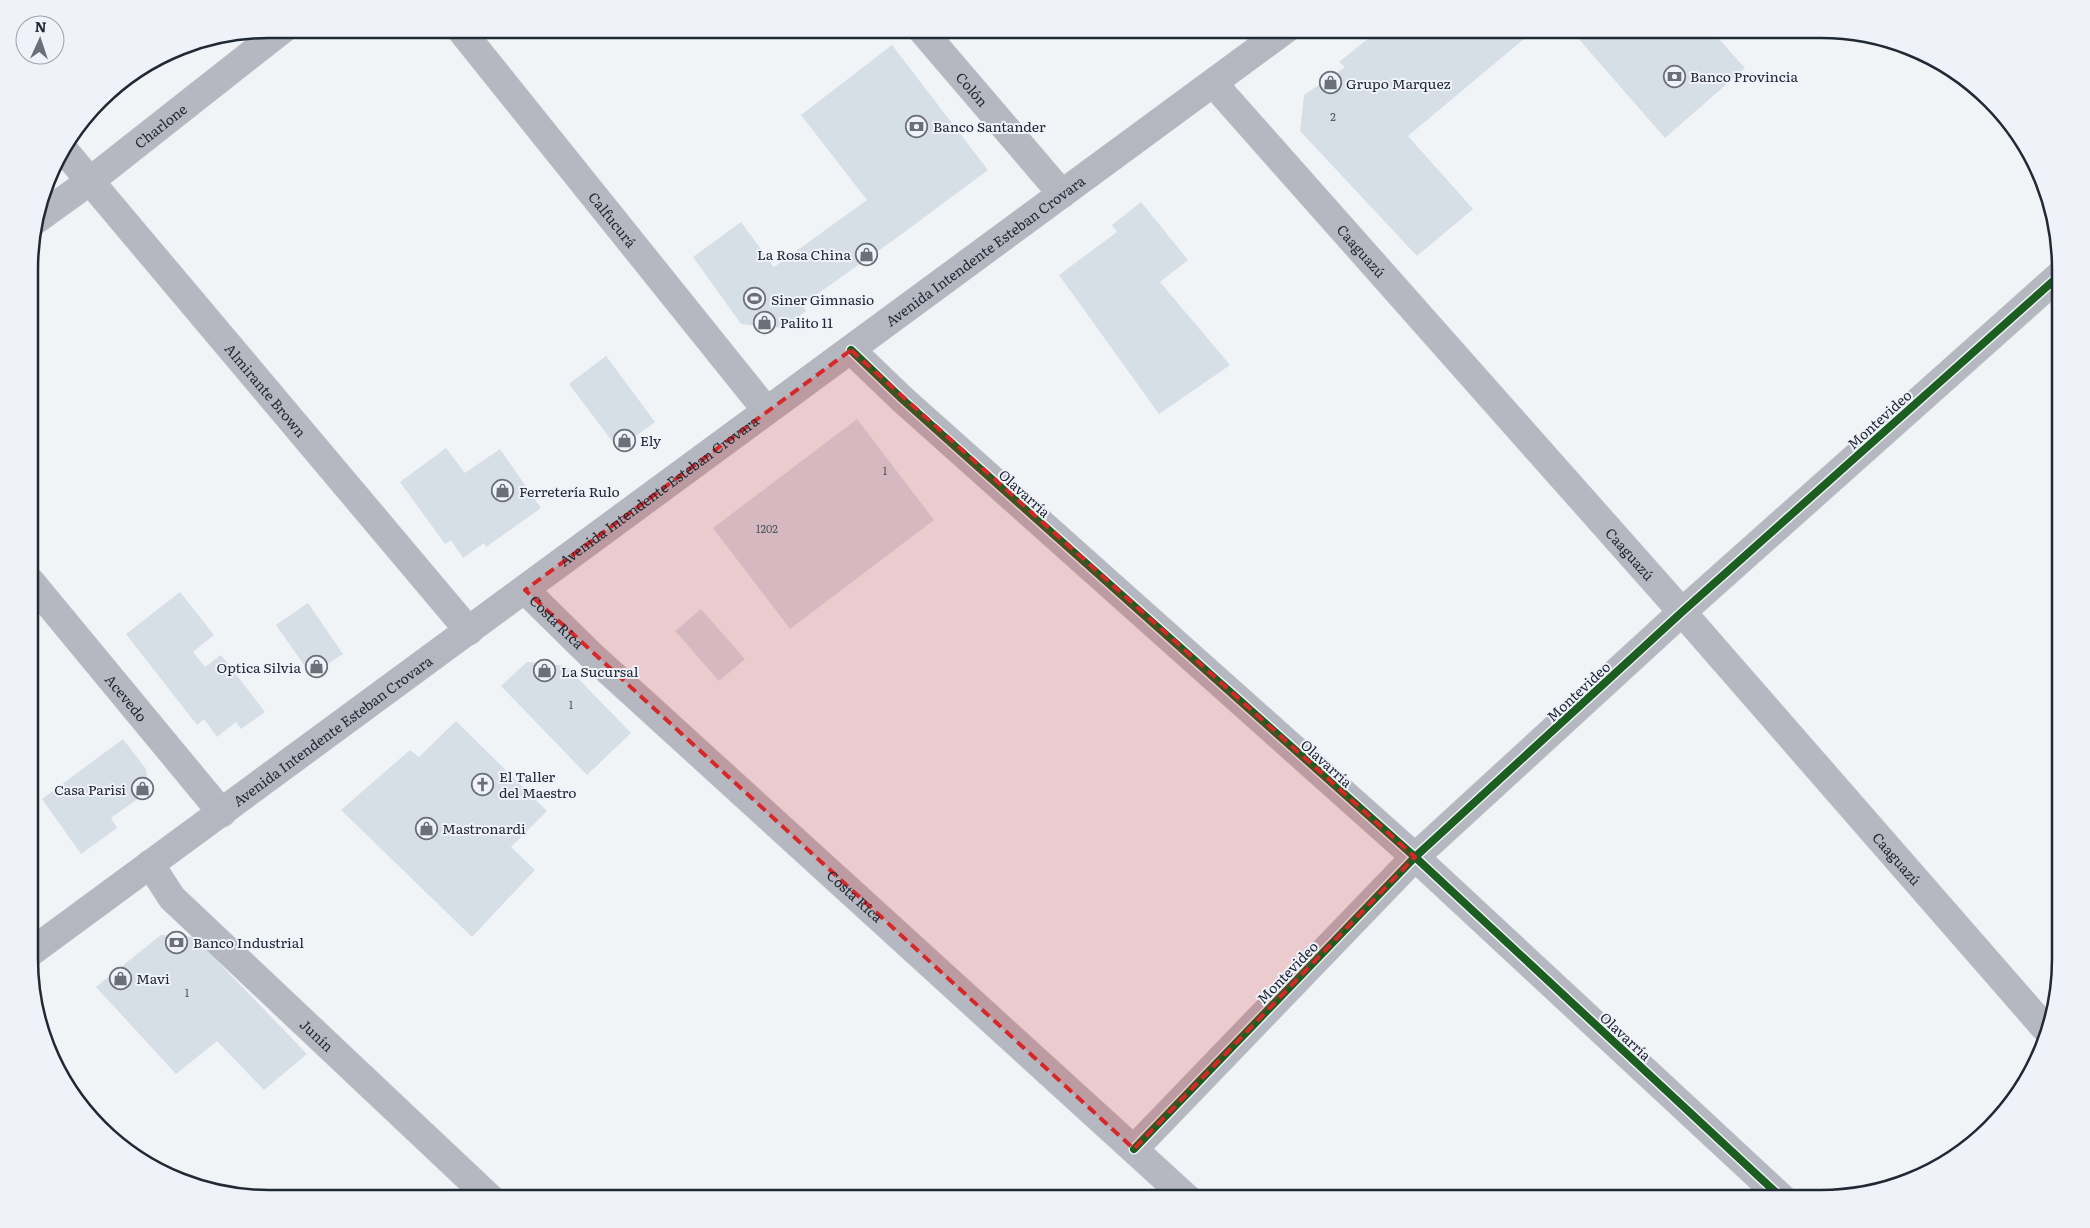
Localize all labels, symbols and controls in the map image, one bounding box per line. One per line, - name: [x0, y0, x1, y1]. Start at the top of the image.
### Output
- north arrow: [15, 15, 65, 65]
- text: N: [34, 16, 47, 36]
- bank icon: Banco Provincia: [1662, 64, 1686, 88]
- place label: Banco Provincia: [1690, 66, 1798, 86]
- street label: Colón: [952, 67, 993, 111]
- shop icon: Grupo Marquez: [1318, 71, 1342, 95]
- place label: Grupo Marquez: [1346, 73, 1451, 93]
- street label: Charlone: [130, 99, 191, 153]
- house number: 2: [1330, 108, 1336, 124]
- bank icon: Banco Santander: [905, 114, 929, 138]
- place label: Banco Santander: [933, 116, 1046, 136]
- street label: Avenida Intendente Esteban Crovara: [881, 170, 1089, 331]
- street label: Calfucurá: [584, 187, 642, 252]
- street label: Caaguazú: [1333, 220, 1391, 282]
- shop icon: La Rosa China: [855, 242, 879, 266]
- place label: La Rosa China: [757, 244, 851, 264]
- sports icon: Siner Gimnasio: [743, 287, 767, 311]
- place label: Siner Gimnasio: [771, 289, 874, 309]
- shop icon: Palito 11: [752, 310, 776, 334]
- place label: Palito 11: [780, 312, 833, 332]
- street label: Almirante Brown: [221, 339, 311, 441]
- street label: Montevideo: [1843, 385, 1915, 453]
- street label: Avenida Intendente Esteban Crovara: [555, 410, 763, 571]
- shop icon: Ely: [612, 428, 636, 452]
- place label: Ely: [640, 430, 662, 450]
- house number: 1: [883, 462, 888, 478]
- street label: Olavarría: [995, 464, 1055, 522]
- shop icon: Ferretería Rulo: [491, 479, 515, 503]
- place label: Ferretería Rulo: [519, 481, 620, 501]
- house number: 1202: [756, 520, 778, 536]
- street label: Caaguazú: [1601, 523, 1659, 585]
- street label: Costa Rica: [525, 590, 589, 653]
- street label: Avenida Intendente Esteban Crovara: [228, 650, 437, 811]
- shop icon: Optica Silvia: [305, 655, 329, 679]
- street label: Montevideo: [1542, 656, 1614, 726]
- place label: Optica Silvia: [217, 657, 301, 677]
- shop icon: La Sucursal: [533, 659, 557, 683]
- place label: La Sucursal: [561, 661, 639, 681]
- street label: Acevedo: [101, 670, 152, 726]
- house number: 1: [569, 696, 574, 712]
- street label: Olavarría: [1297, 734, 1357, 792]
- place label: El Taller del Maestro: [499, 766, 577, 802]
- church icon: El Taller del Maestro: [471, 772, 495, 796]
- shop icon: Casa Parisi: [130, 777, 154, 801]
- place label: Casa Parisi: [54, 779, 126, 799]
- shop icon: Mastronardi: [414, 816, 438, 840]
- place label: Mastronardi: [442, 818, 526, 838]
- street label: Caaguazú: [1868, 827, 1926, 889]
- street label: Costa Rica: [823, 865, 888, 927]
- bank icon: Banco Industrial: [165, 930, 189, 954]
- place label: Banco Industrial: [193, 932, 304, 952]
- street label: Montevideo: [1252, 936, 1322, 1008]
- shop icon: Mavi: [108, 966, 132, 990]
- place label: Mavi: [136, 968, 170, 988]
- house number: 1: [185, 984, 190, 1000]
- street label: Olavarría: [1596, 1007, 1656, 1065]
- street label: Junín: [296, 1014, 338, 1056]

